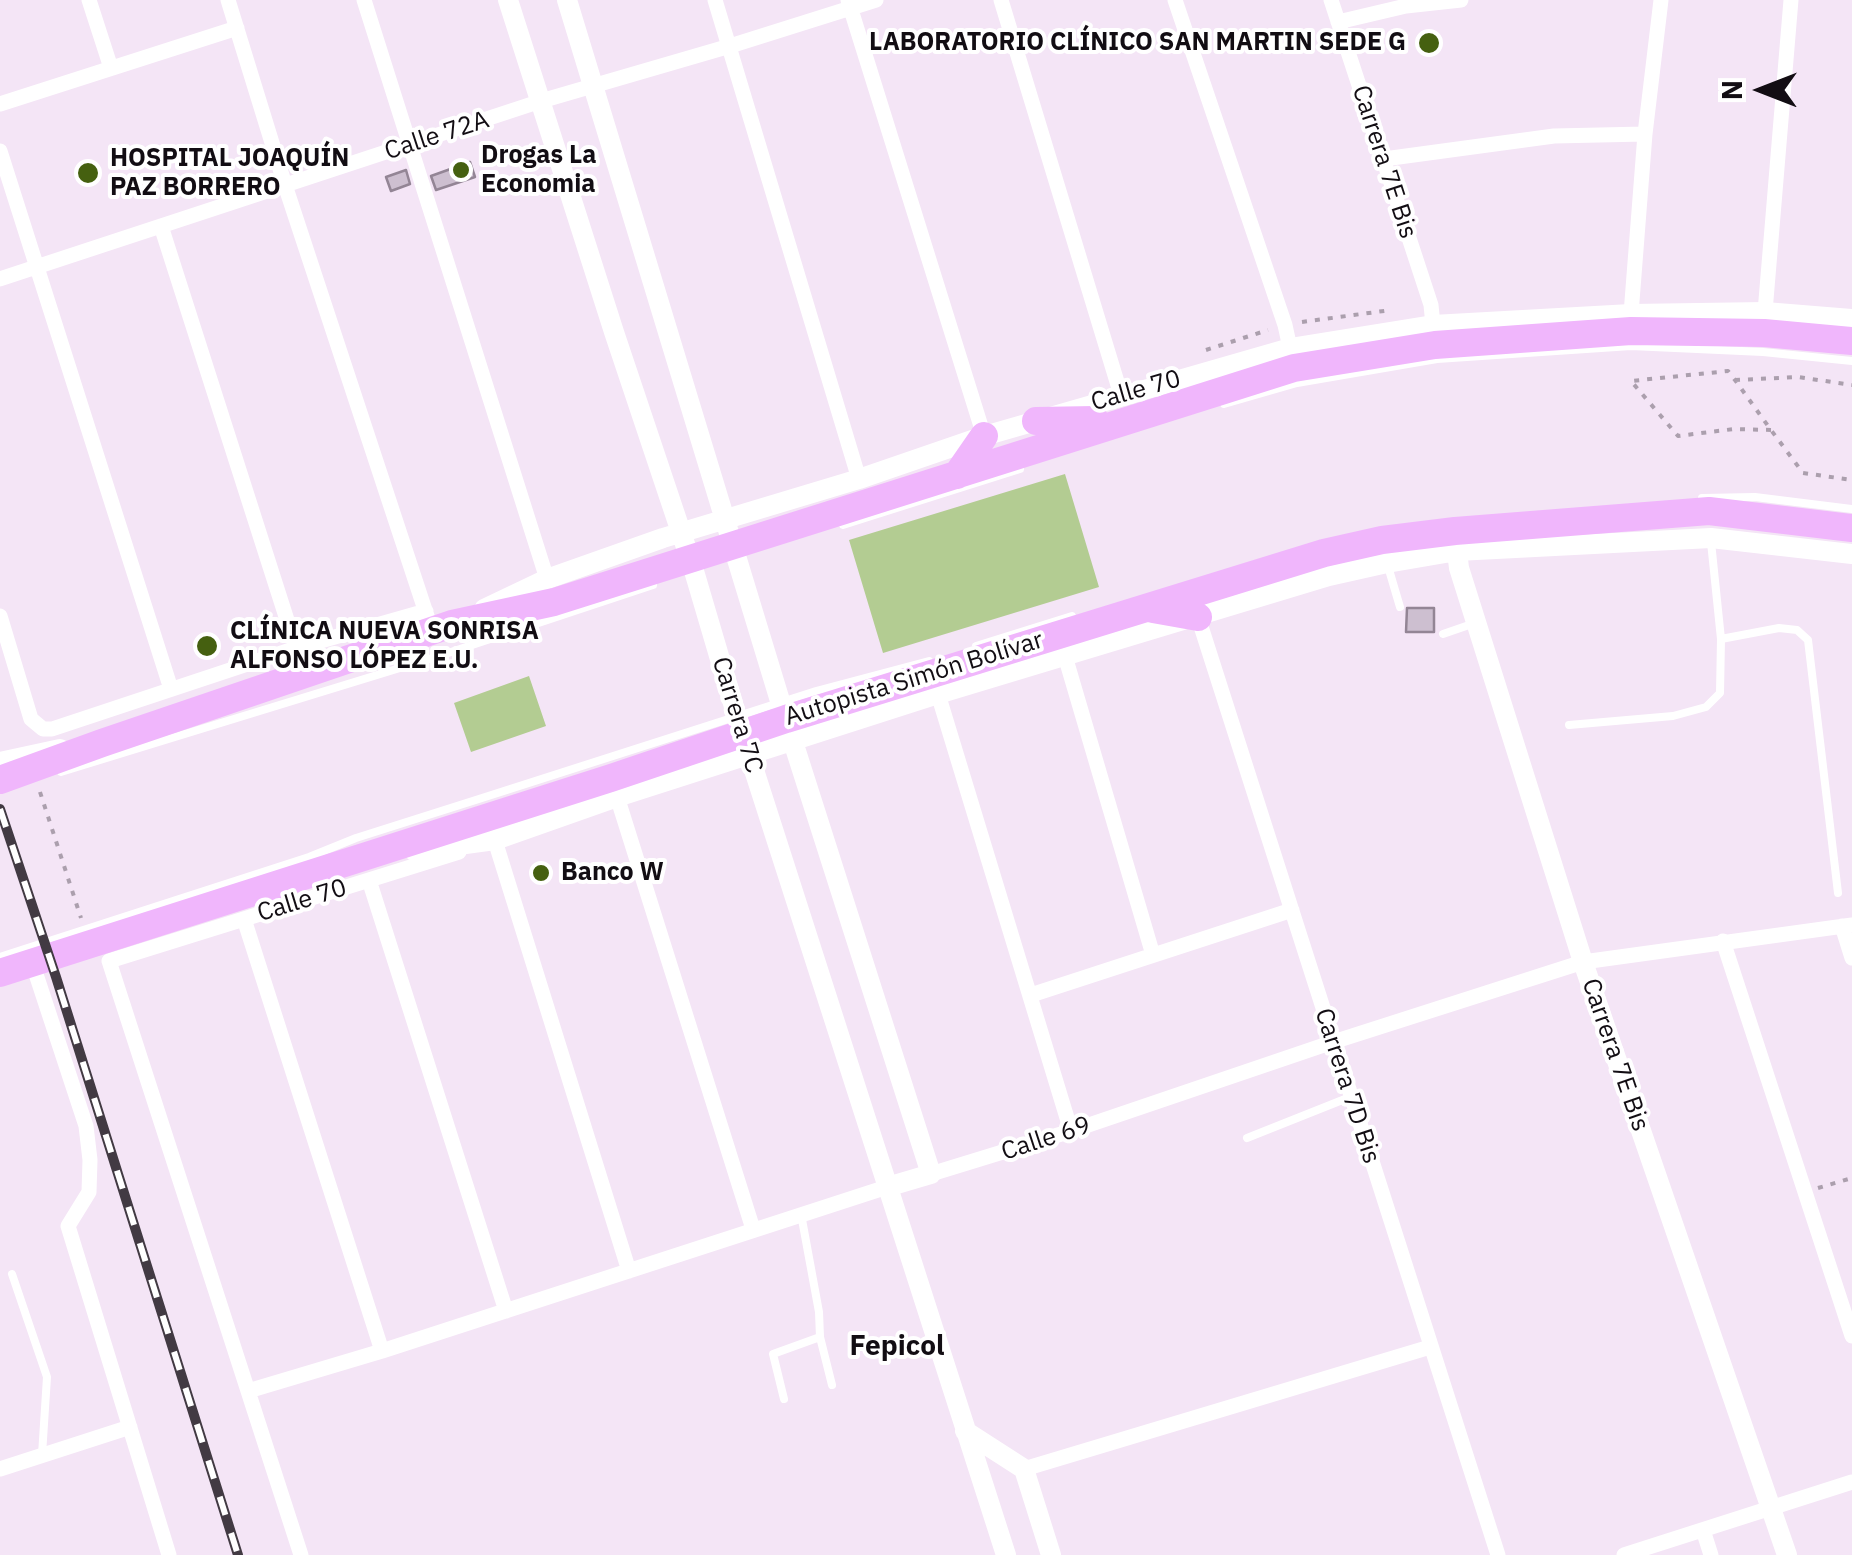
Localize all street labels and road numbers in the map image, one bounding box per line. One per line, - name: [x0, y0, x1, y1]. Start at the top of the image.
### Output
- street label: Carrera 7E Bis: [1345, 82, 1423, 242]
- street label: Calle 72A: [381, 105, 493, 167]
- street label: Calle 70: [1088, 364, 1184, 418]
- street label: Autopista Simón Bolívar: [781, 625, 1047, 733]
- street label: Carrera 7C: [705, 653, 769, 777]
- street label: Calle 70: [254, 873, 350, 929]
- street label: Carrera 7E Bis: [1575, 975, 1655, 1135]
- street label: Carrera 7D Bis: [1308, 1005, 1386, 1167]
- street label: Calle 69: [998, 1111, 1094, 1167]

